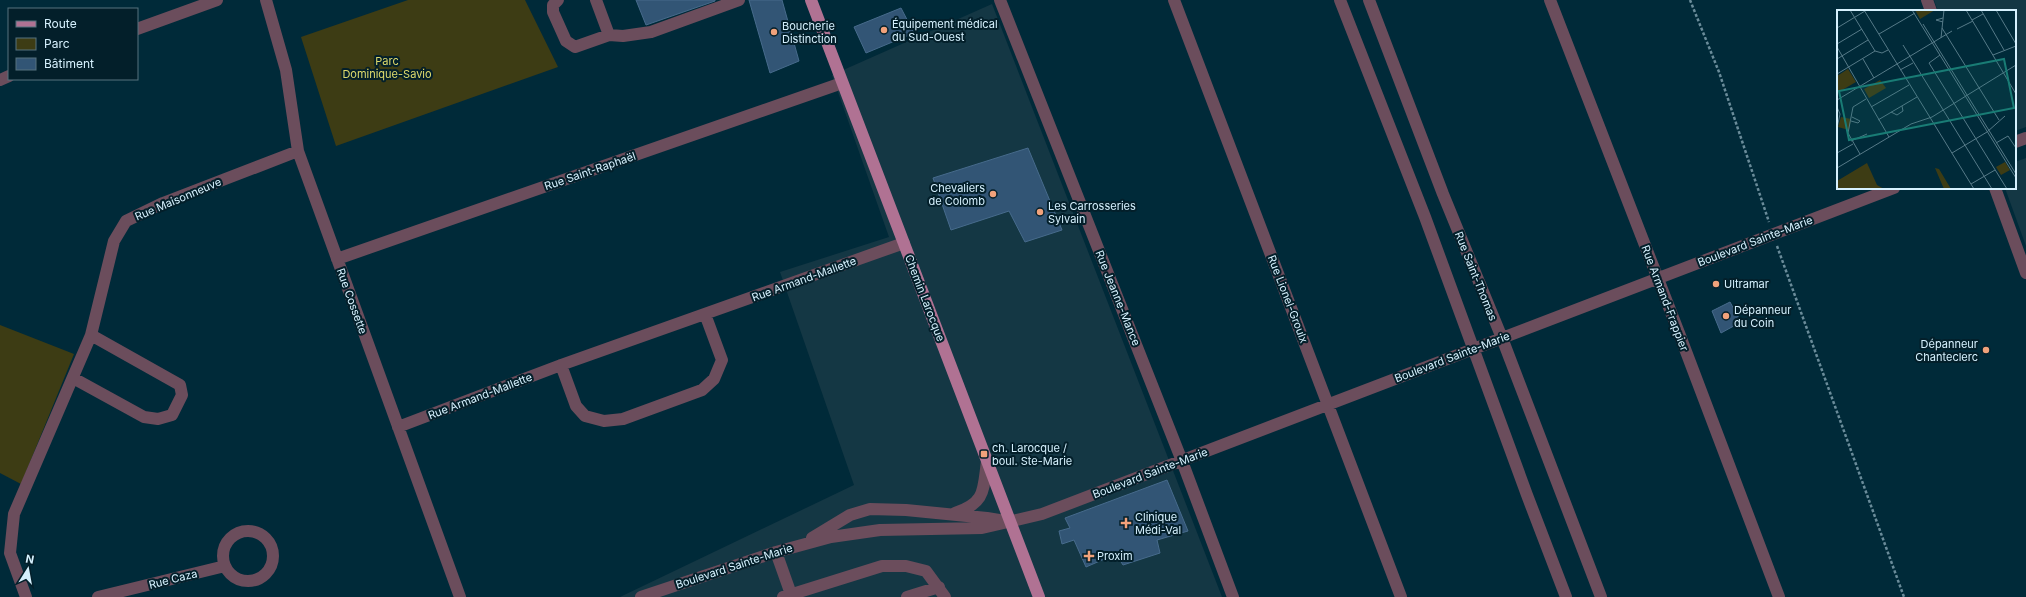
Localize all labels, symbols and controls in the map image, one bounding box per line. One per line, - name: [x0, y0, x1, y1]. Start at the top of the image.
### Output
- legend: [8, 8, 138, 80]
- inset map: [1837, 10, 2016, 189]
- text: Route: [44, 16, 77, 31]
- place label: Équipement médical du Sud-Ouest: [892, 17, 998, 44]
- place label: Boucherie Distinction: [782, 19, 837, 46]
- marker: Équipement médical du Sud-Ouest: [879, 25, 889, 35]
- marker: Boucherie Distinction: [769, 27, 779, 37]
- text: Parc: [44, 36, 70, 51]
- park label: Parc Dominique-Savio: [342, 54, 432, 81]
- text: Bâtiment: [44, 56, 94, 71]
- street label: Rue Saint-Raphaël: [543, 149, 637, 193]
- street label: Rue Maisonneuve: [133, 174, 223, 224]
- place label: Chevaliers de Colomb: [928, 181, 985, 208]
- marker: Chevaliers de Colomb: [988, 189, 998, 199]
- place label: Les Carrosseries Sylvain: [1048, 199, 1136, 226]
- marker: Les Carrosseries Sylvain: [1035, 207, 1045, 217]
- street label: Boulevard Sainte-Marie: [1695, 213, 1815, 269]
- street label: Rue Saint-Thomas: [1452, 229, 1500, 323]
- street label: Rue Armand-Frappier: [1638, 243, 1692, 353]
- street label: Rue Jeanne-Mance: [1092, 248, 1144, 348]
- street label: Chemin Larocque: [902, 253, 948, 343]
- street label: Rue Lionel-Groulx: [1265, 253, 1311, 345]
- street label: Rue Armand-Mallette: [750, 254, 858, 304]
- street label: Rue Cossette: [334, 266, 370, 336]
- place label: Ultramar: [1724, 277, 1769, 291]
- marker: Ultramar: [1711, 279, 1721, 289]
- place label: Dépanneur du Coin: [1734, 303, 1791, 330]
- marker: Dépanneur du Coin: [1721, 311, 1731, 321]
- street label: Boulevard Sainte-Marie: [1392, 329, 1512, 385]
- place label: Dépanneur Chanteclerc: [1915, 337, 1978, 364]
- marker: Dépanneur Chanteclerc: [1981, 345, 1991, 355]
- street label: Rue Armand-Mallette: [426, 370, 534, 422]
- place label: ch. Larocque / boul. Ste-Marie: [992, 441, 1072, 468]
- street label: Boulevard Sainte-Marie: [1090, 445, 1210, 501]
- marker: ch. Larocque / boul. Ste-Marie: [979, 449, 989, 459]
- place label: Clinique Médi-Val: [1135, 510, 1181, 537]
- marker: Clinique Médi-Val: [1120, 517, 1132, 529]
- street label: Boulevard Sainte-Marie: [674, 540, 794, 592]
- north arrow: [8, 549, 48, 589]
- place label: Proxim: [1097, 549, 1133, 563]
- marker: Proxim: [1084, 551, 1094, 561]
- text: N: [24, 552, 35, 567]
- street label: Rue Caza: [147, 566, 199, 592]

